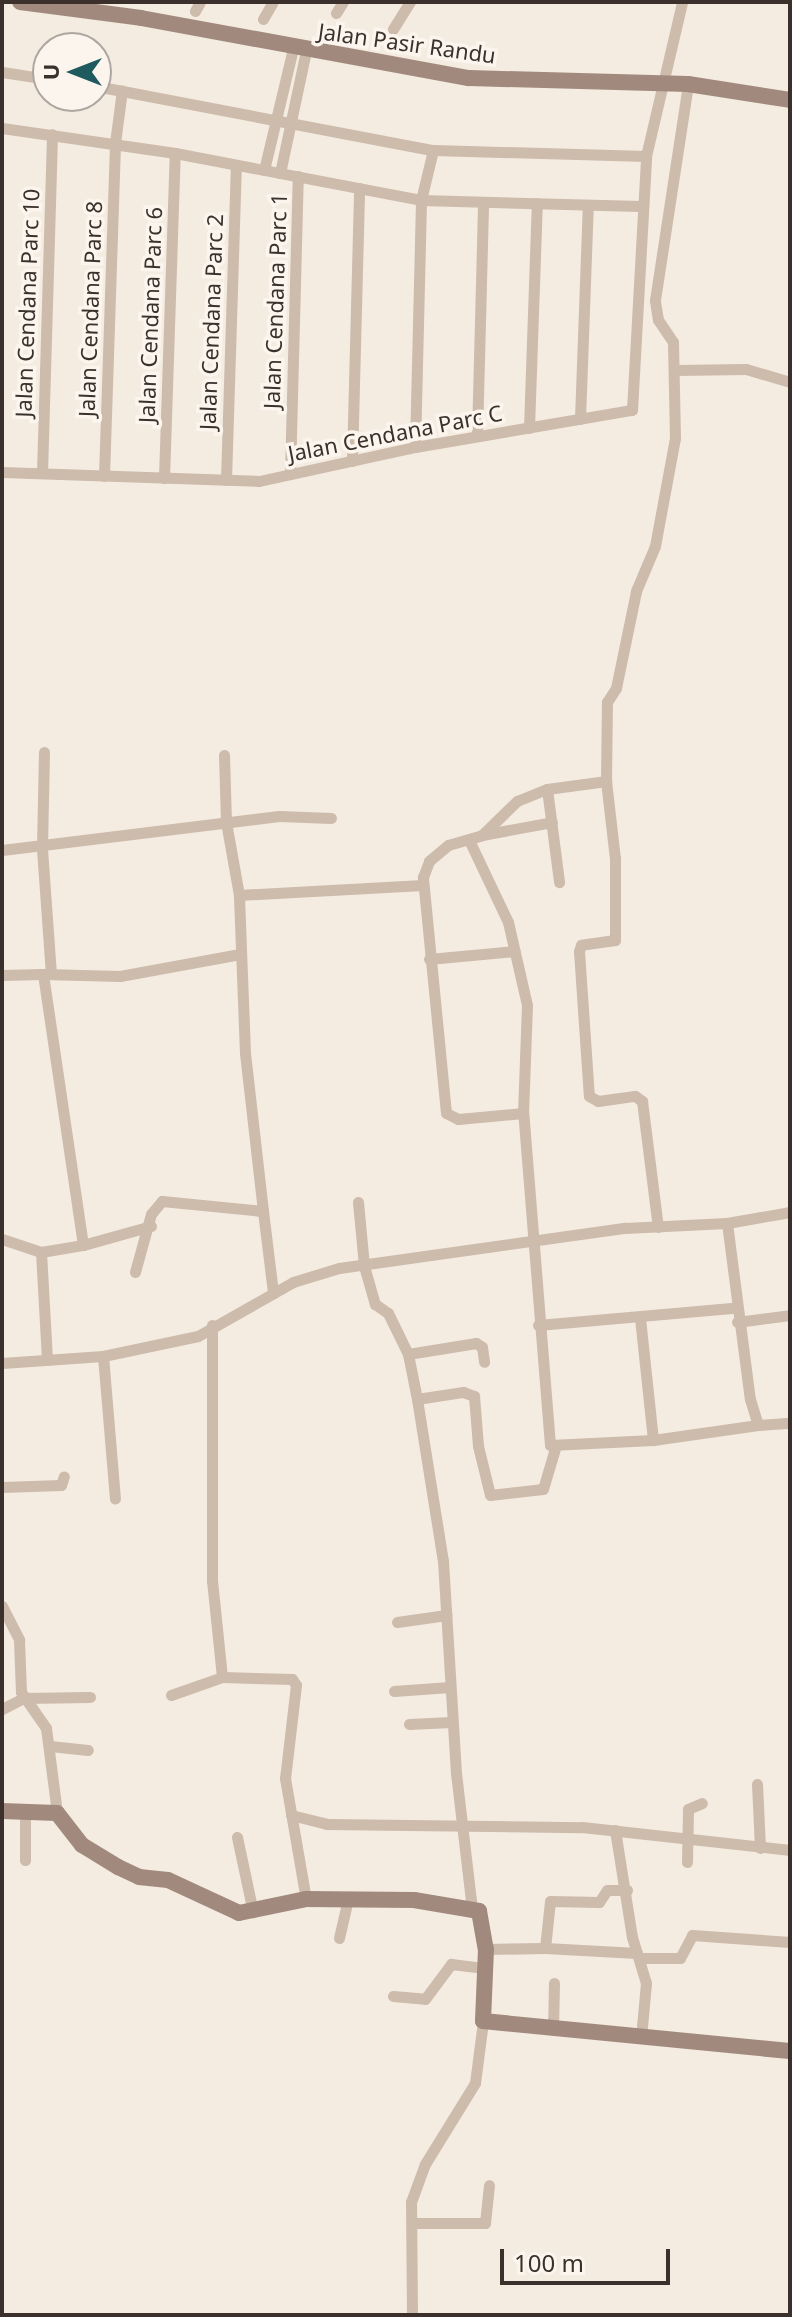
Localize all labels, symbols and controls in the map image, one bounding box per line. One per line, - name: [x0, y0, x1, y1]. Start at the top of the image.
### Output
- street label: Jalan Pasir Randu: [316, 17, 498, 69]
- north arrow: [32, 32, 112, 112]
- text: U: [35, 64, 65, 80]
- street label: Jalan Cendana Parc 10: [10, 188, 44, 418]
- street label: Jalan Cendana Parc 1: [258, 192, 292, 410]
- street label: Jalan Cendana Parc 8: [73, 200, 107, 418]
- street label: Jalan Cendana Parc 6: [133, 206, 167, 424]
- street label: Jalan Cendana Parc 2: [194, 213, 228, 431]
- street label: Jalan Cendana Parc C: [286, 399, 504, 467]
- scale bar: [504, 2233, 674, 2283]
- text: 100 m: [514, 2246, 584, 2279]

